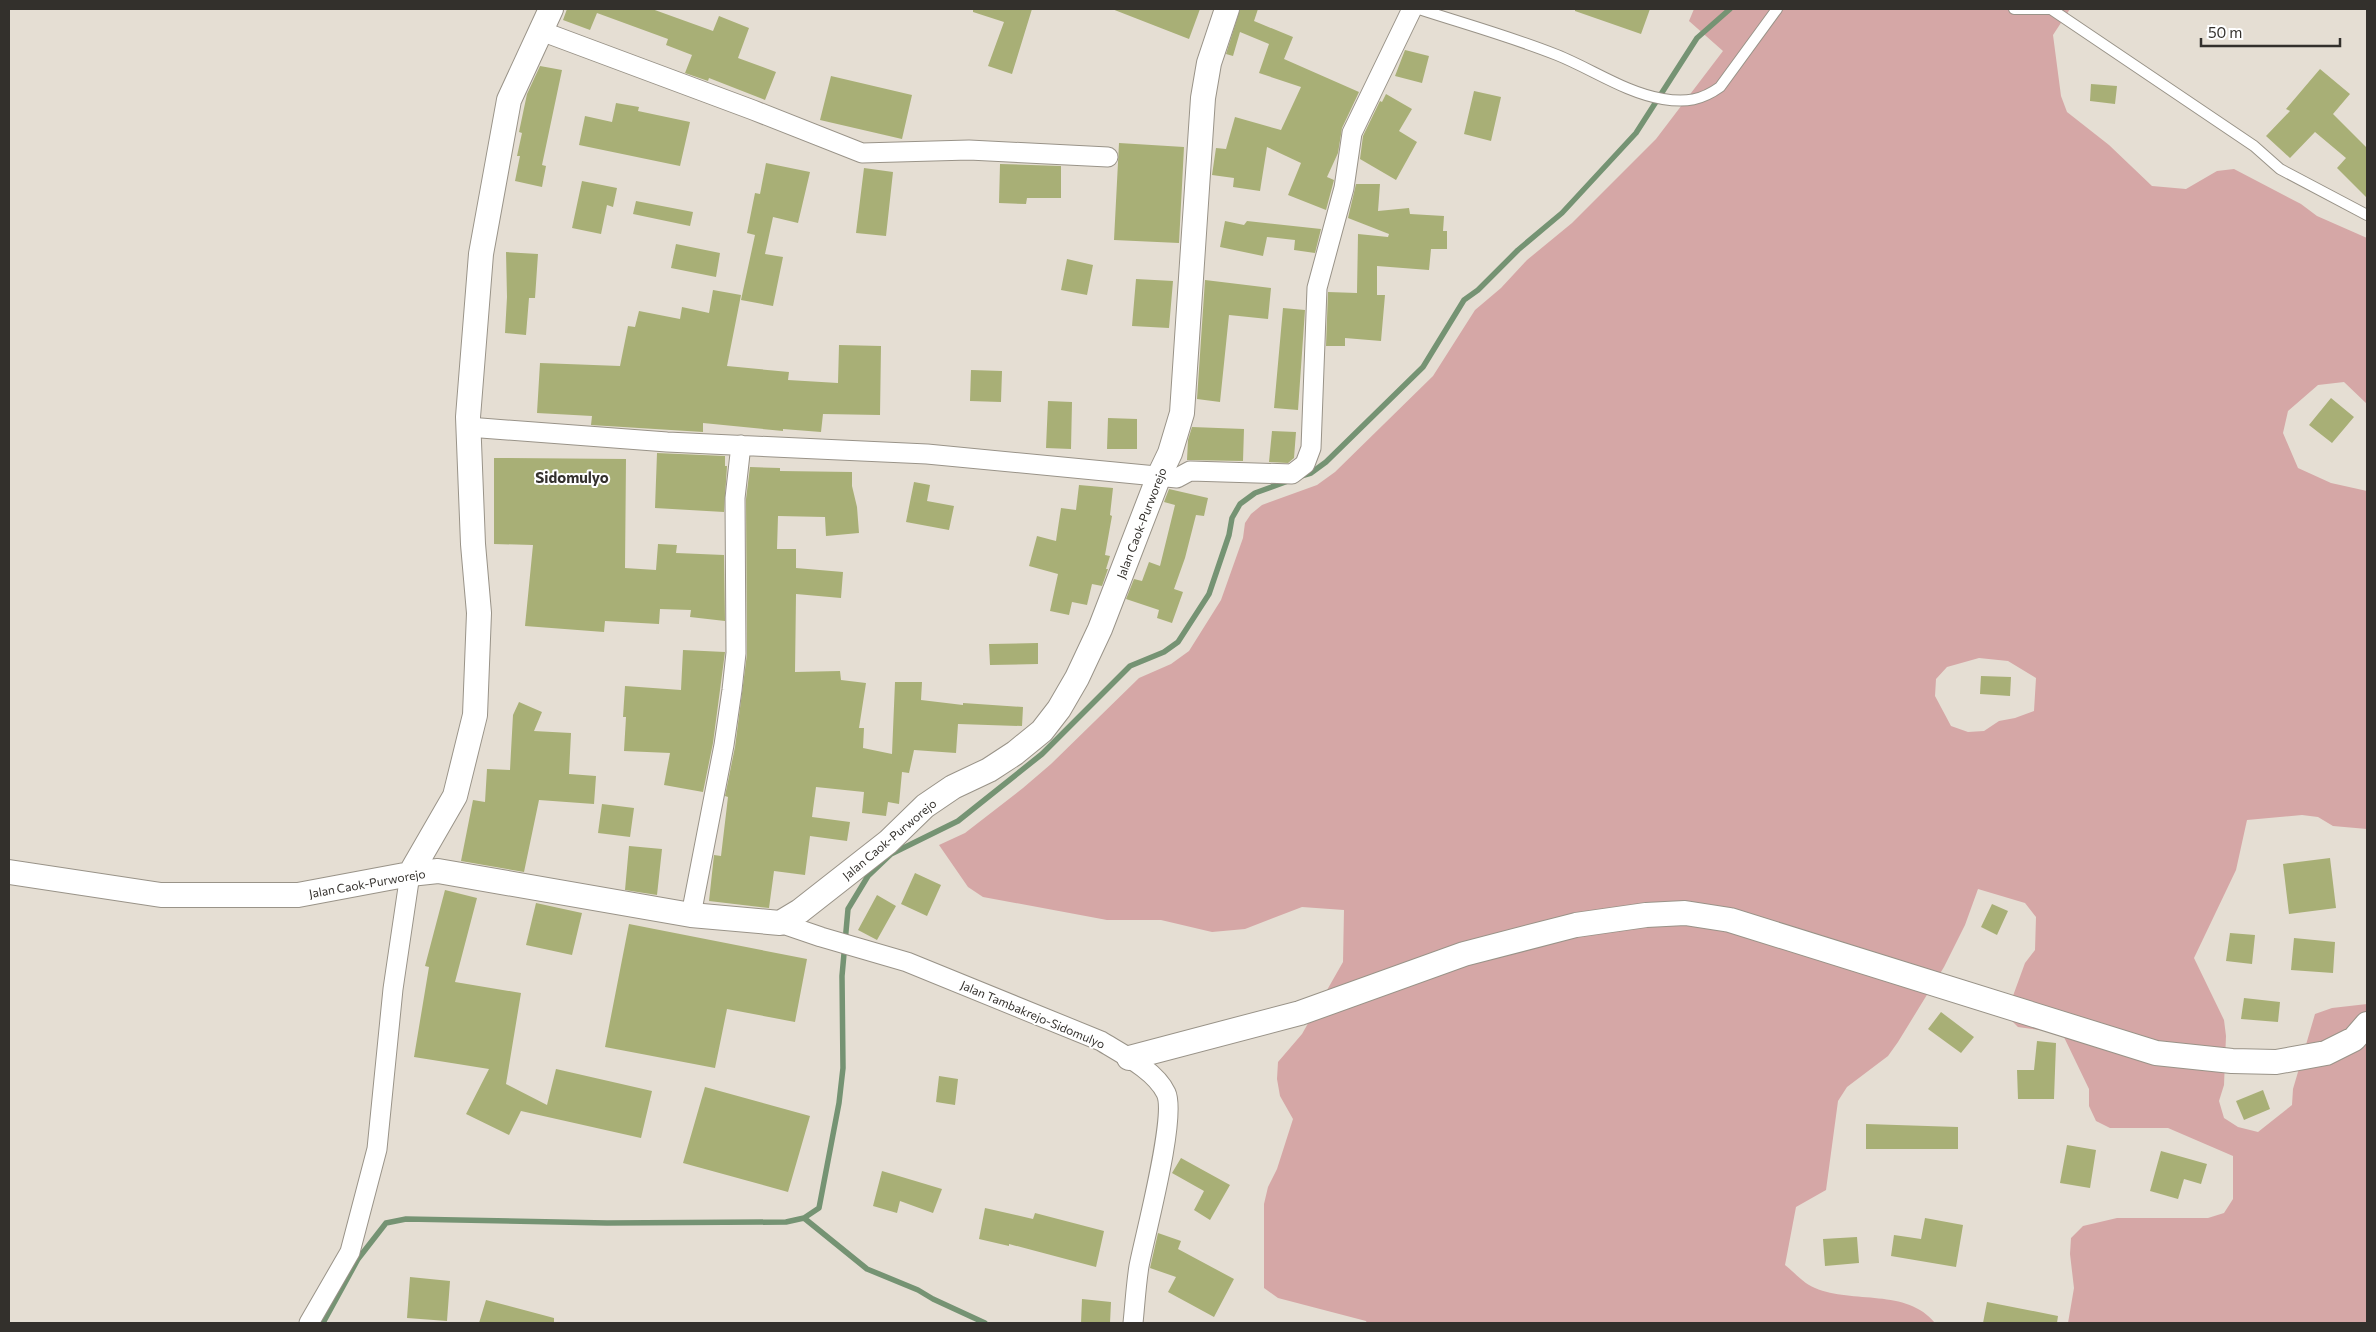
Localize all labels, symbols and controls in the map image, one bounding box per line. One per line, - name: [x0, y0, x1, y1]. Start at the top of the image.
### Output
- scale bar: [2201, 15, 2340, 47]
- text: 50 m: [2208, 23, 2242, 41]
- street label: Jalan Caok-Purworejo: [1113, 465, 1170, 581]
- district label: Sidomulyo: [535, 468, 609, 486]
- street label: Jalan Caok-Purworejo: [839, 796, 939, 883]
- street label: Jalan Caok-Purworejo: [308, 866, 427, 901]
- street label: Jalan Tambakrejo-Sidomulyo: [958, 977, 1107, 1052]

